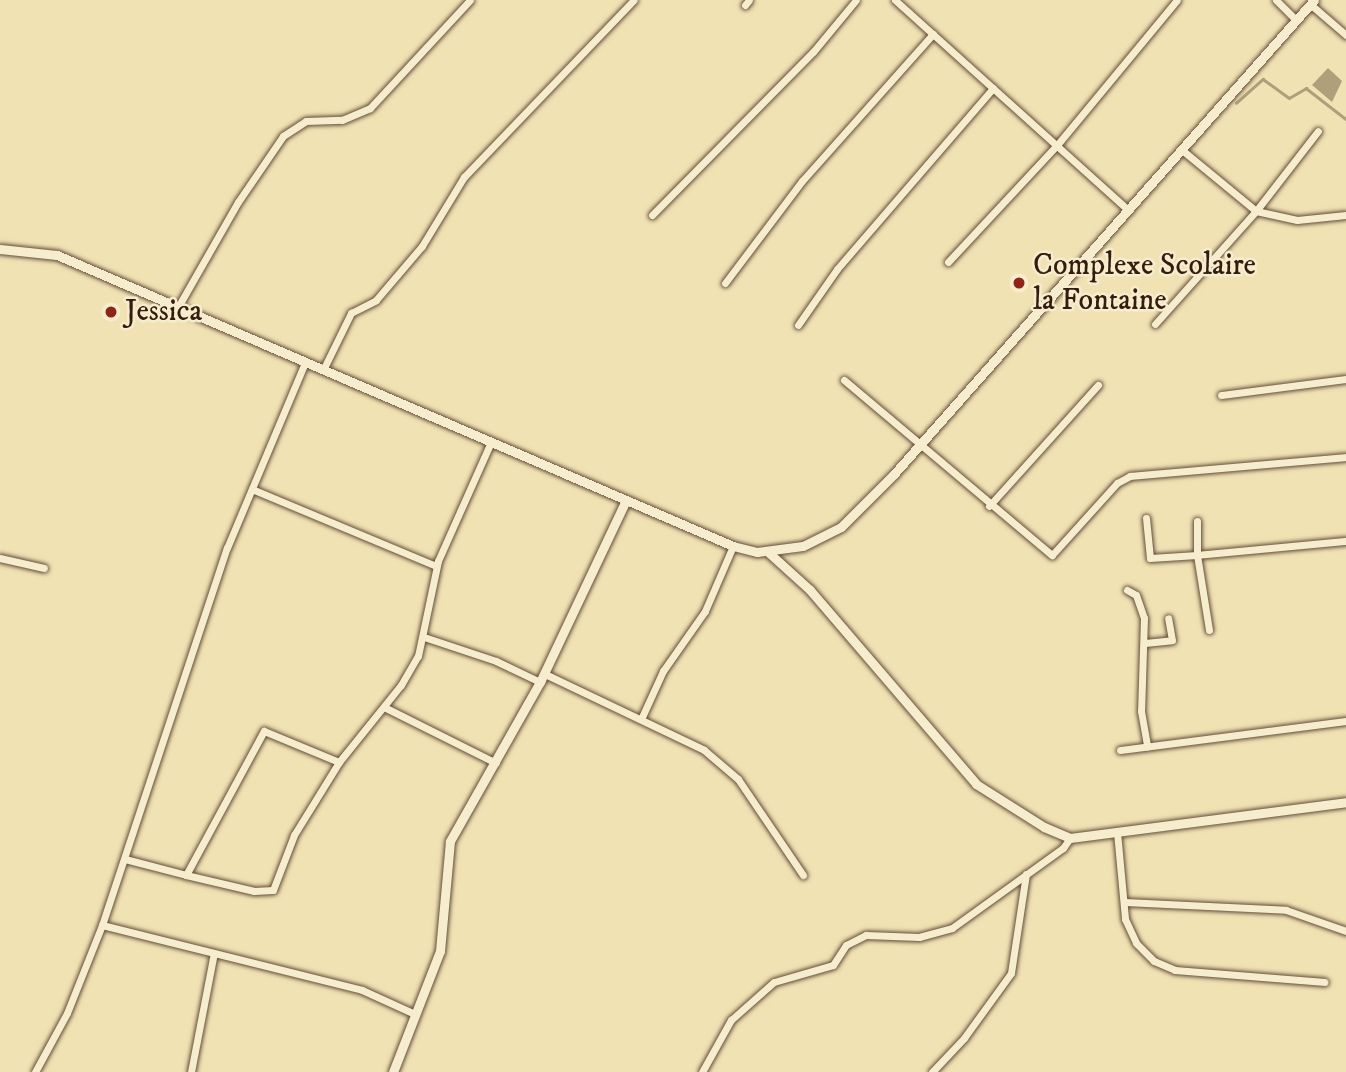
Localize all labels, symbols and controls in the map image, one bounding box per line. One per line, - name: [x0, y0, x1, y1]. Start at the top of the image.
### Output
- place label: Complexe Scolaire la Fontaine: [1033, 248, 1256, 318]
- marker: Complexe Scolaire la Fontaine: [1011, 275, 1027, 291]
- place label: Jessica: [125, 294, 202, 330]
- marker: Jessica: [103, 304, 119, 320]

